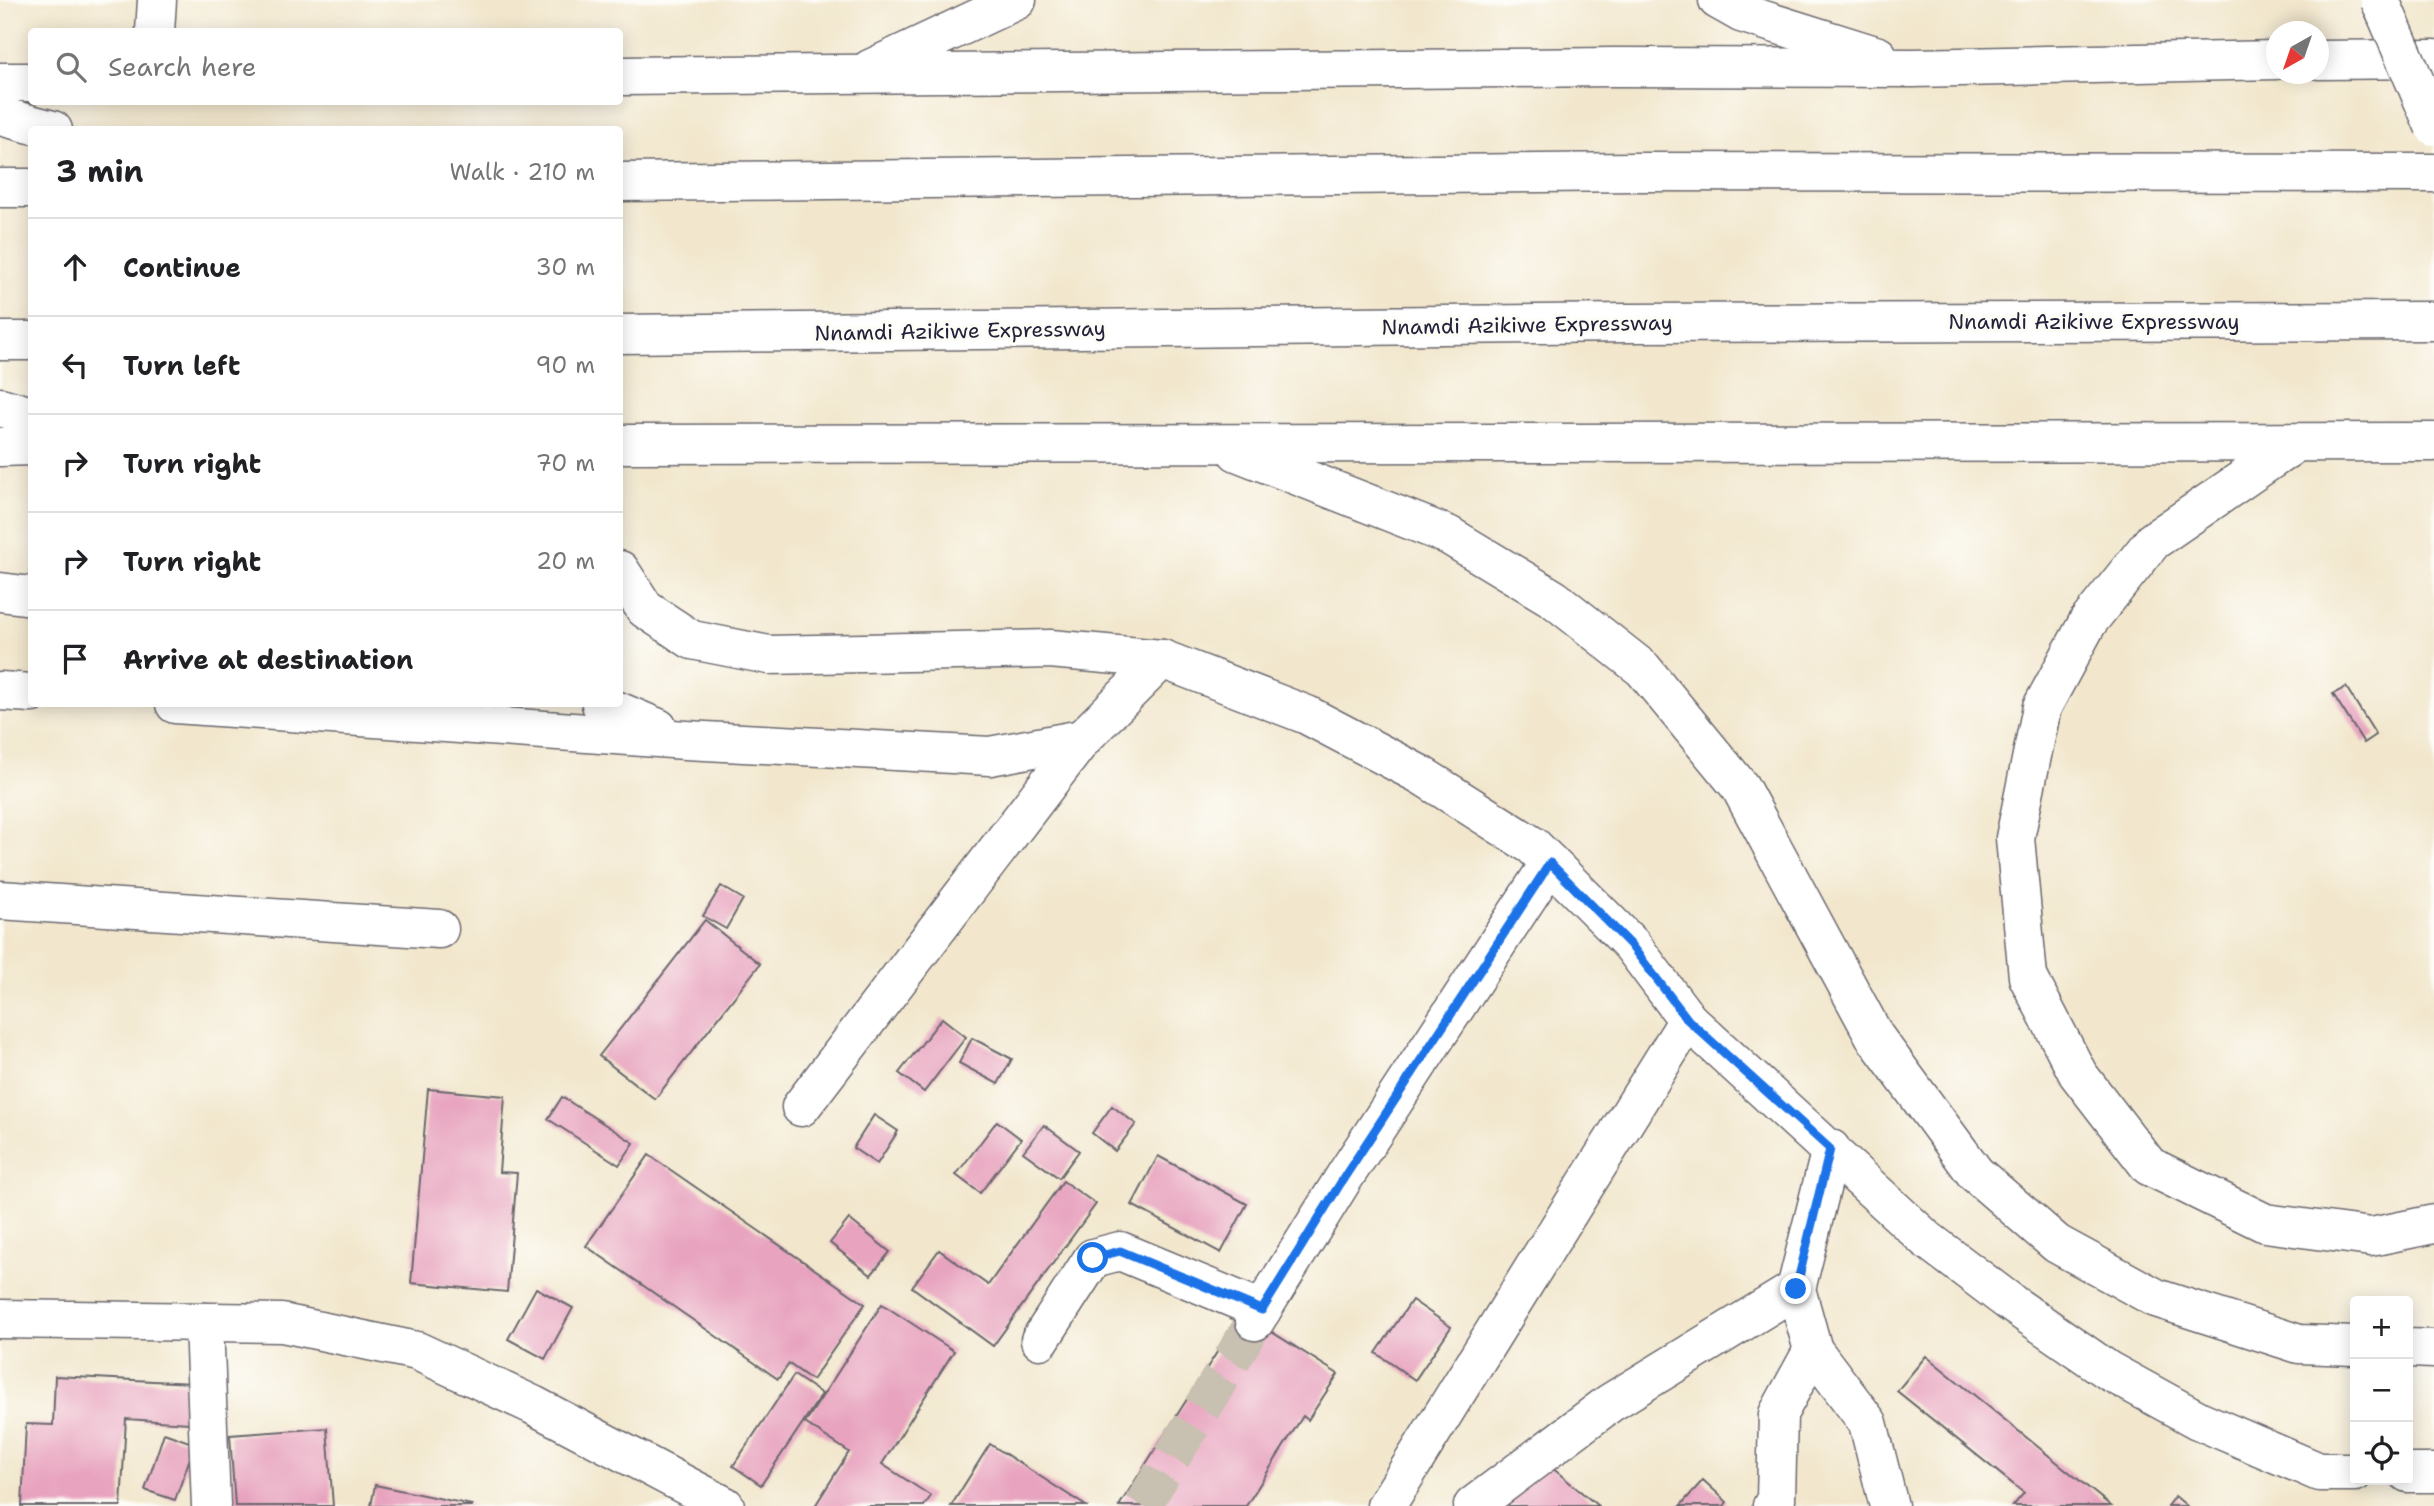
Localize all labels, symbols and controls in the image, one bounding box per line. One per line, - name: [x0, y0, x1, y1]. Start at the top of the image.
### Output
- north arrow: [2266, 21, 2329, 84]
- search box: [28, 28, 623, 105]
- icon: search: [52, 48, 90, 86]
- text: Search here: [108, 49, 257, 84]
- text: 3 min: [56, 151, 143, 192]
- text: Walk · 210 m: [450, 157, 595, 187]
- icon: ahead: [56, 248, 94, 286]
- text: Continue: [123, 250, 241, 285]
- text: 30 m: [536, 252, 595, 282]
- street label: Nnamdi Azikiwe Expressway: [1381, 308, 1673, 342]
- street label: Nnamdi Azikiwe Expressway: [1948, 308, 2240, 336]
- street label: Nnamdi Azikiwe Expressway: [814, 314, 1106, 348]
- icon: left: [56, 346, 94, 384]
- text: Turn left: [123, 348, 240, 383]
- text: 90 m: [535, 350, 595, 380]
- icon: right: [56, 444, 94, 482]
- text: Turn right: [123, 446, 261, 481]
- text: 70 m: [536, 448, 595, 478]
- icon: right: [56, 542, 94, 580]
- text: Turn right: [123, 544, 261, 579]
- text: 20 m: [536, 546, 595, 576]
- icon: arrive: [56, 640, 94, 678]
- text: Arrive at destination: [123, 642, 413, 677]
- route start: [1077, 1242, 1108, 1273]
- route end: [1780, 1273, 1811, 1304]
- map controls: [2350, 1296, 2413, 1485]
- button: +: [2350, 1296, 2413, 1359]
- button: −: [2350, 1359, 2413, 1422]
- button: locate: [2350, 1422, 2413, 1485]

